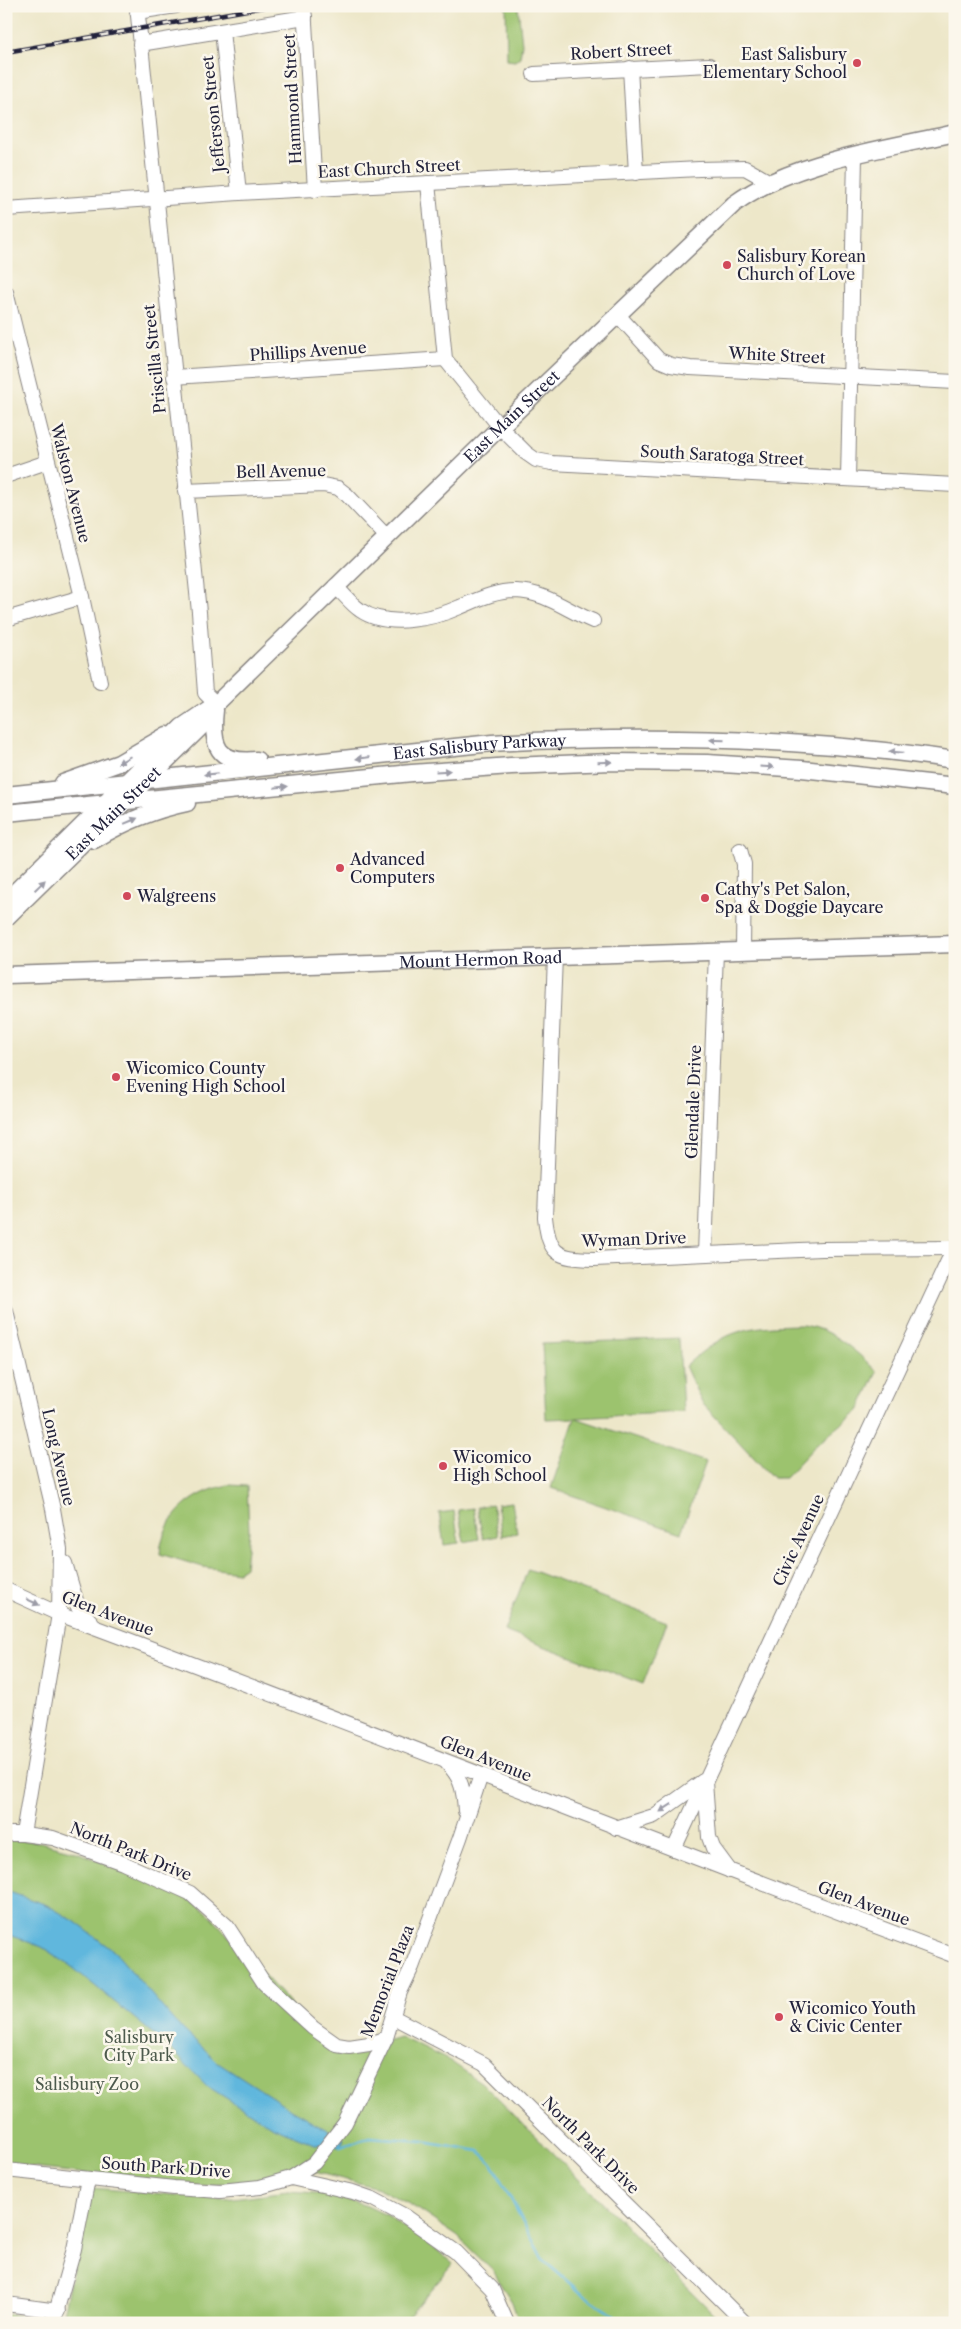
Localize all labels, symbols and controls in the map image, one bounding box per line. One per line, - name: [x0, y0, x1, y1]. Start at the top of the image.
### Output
- street label: Hammond Street: [279, 33, 305, 165]
- street label: Robert Street: [570, 38, 673, 64]
- place label: East Salisbury Elementary School: [703, 44, 848, 82]
- street label: Jefferson Street: [197, 54, 229, 176]
- marker: East Salisbury Elementary School: [851, 57, 863, 69]
- street label: East Church Street: [317, 154, 461, 182]
- place label: Salisbury Korean Church of Love: [737, 246, 866, 284]
- marker: Salisbury Korean Church of Love: [721, 259, 733, 271]
- street label: Priscilla Street: [138, 303, 170, 415]
- street label: Phillips Avenue: [249, 337, 367, 365]
- street label: White Street: [727, 342, 826, 368]
- street label: East Main Street: [459, 365, 564, 467]
- street label: Walston Avenue: [46, 420, 95, 545]
- street label: South Saratoga Street: [640, 441, 805, 469]
- street label: Bell Avenue: [236, 460, 326, 482]
- street label: East Salisbury Parkway: [392, 730, 568, 764]
- one-way arrow: [709, 736, 725, 744]
- one-way arrow: [888, 748, 904, 756]
- one-way arrow: [354, 754, 370, 762]
- one-way arrow: [118, 755, 131, 764]
- one-way arrow: [597, 758, 613, 766]
- street label: East Main Street: [61, 762, 165, 864]
- one-way arrow: [760, 763, 776, 771]
- one-way arrow: [435, 767, 451, 775]
- one-way arrow: [203, 770, 219, 778]
- one-way arrow: [273, 783, 289, 791]
- one-way arrow: [124, 816, 138, 824]
- place label: Advanced Computers: [349, 849, 435, 887]
- marker: Advanced Computers: [334, 862, 346, 874]
- one-way arrow: [33, 879, 45, 891]
- place label: Cathy's Pet Salon, Spa & Doggie Daycare: [715, 879, 884, 917]
- place label: Walgreens: [136, 886, 216, 906]
- marker: Walgreens: [121, 890, 133, 902]
- marker: Cathy's Pet Salon, Spa & Doggie Daycare: [699, 892, 711, 904]
- street label: Mount Hermon Road: [399, 947, 563, 972]
- street label: Glendale Drive: [681, 1044, 705, 1159]
- place label: Wicomico County Evening High School: [125, 1058, 286, 1096]
- marker: Wicomico County Evening High School: [110, 1071, 122, 1083]
- street label: Wyman Drive: [580, 1227, 687, 1251]
- street label: Long Avenue: [38, 1406, 80, 1508]
- place label: Wicomico High School: [452, 1447, 547, 1485]
- marker: Wicomico High School: [437, 1460, 449, 1472]
- street label: Civic Avenue: [768, 1491, 828, 1589]
- street label: Glen Avenue: [59, 1586, 157, 1640]
- one-way arrow: [26, 1598, 40, 1606]
- street label: Glen Avenue: [437, 1731, 535, 1785]
- one-way arrow: [660, 1804, 673, 1813]
- street label: North Park Drive: [67, 1817, 195, 1885]
- street label: Glen Avenue: [815, 1876, 913, 1930]
- street label: Memorial Plaza: [356, 1921, 418, 2040]
- place label: Wicomico Youth & Civic Center: [788, 1998, 916, 2036]
- marker: Wicomico Youth & Civic Center: [773, 2011, 785, 2023]
- park label: Salisbury City Park: [104, 2027, 175, 2065]
- park label: Salisbury Zoo: [35, 2074, 139, 2094]
- street label: North Park Drive: [538, 2092, 644, 2198]
- street label: South Park Drive: [101, 2153, 231, 2181]

